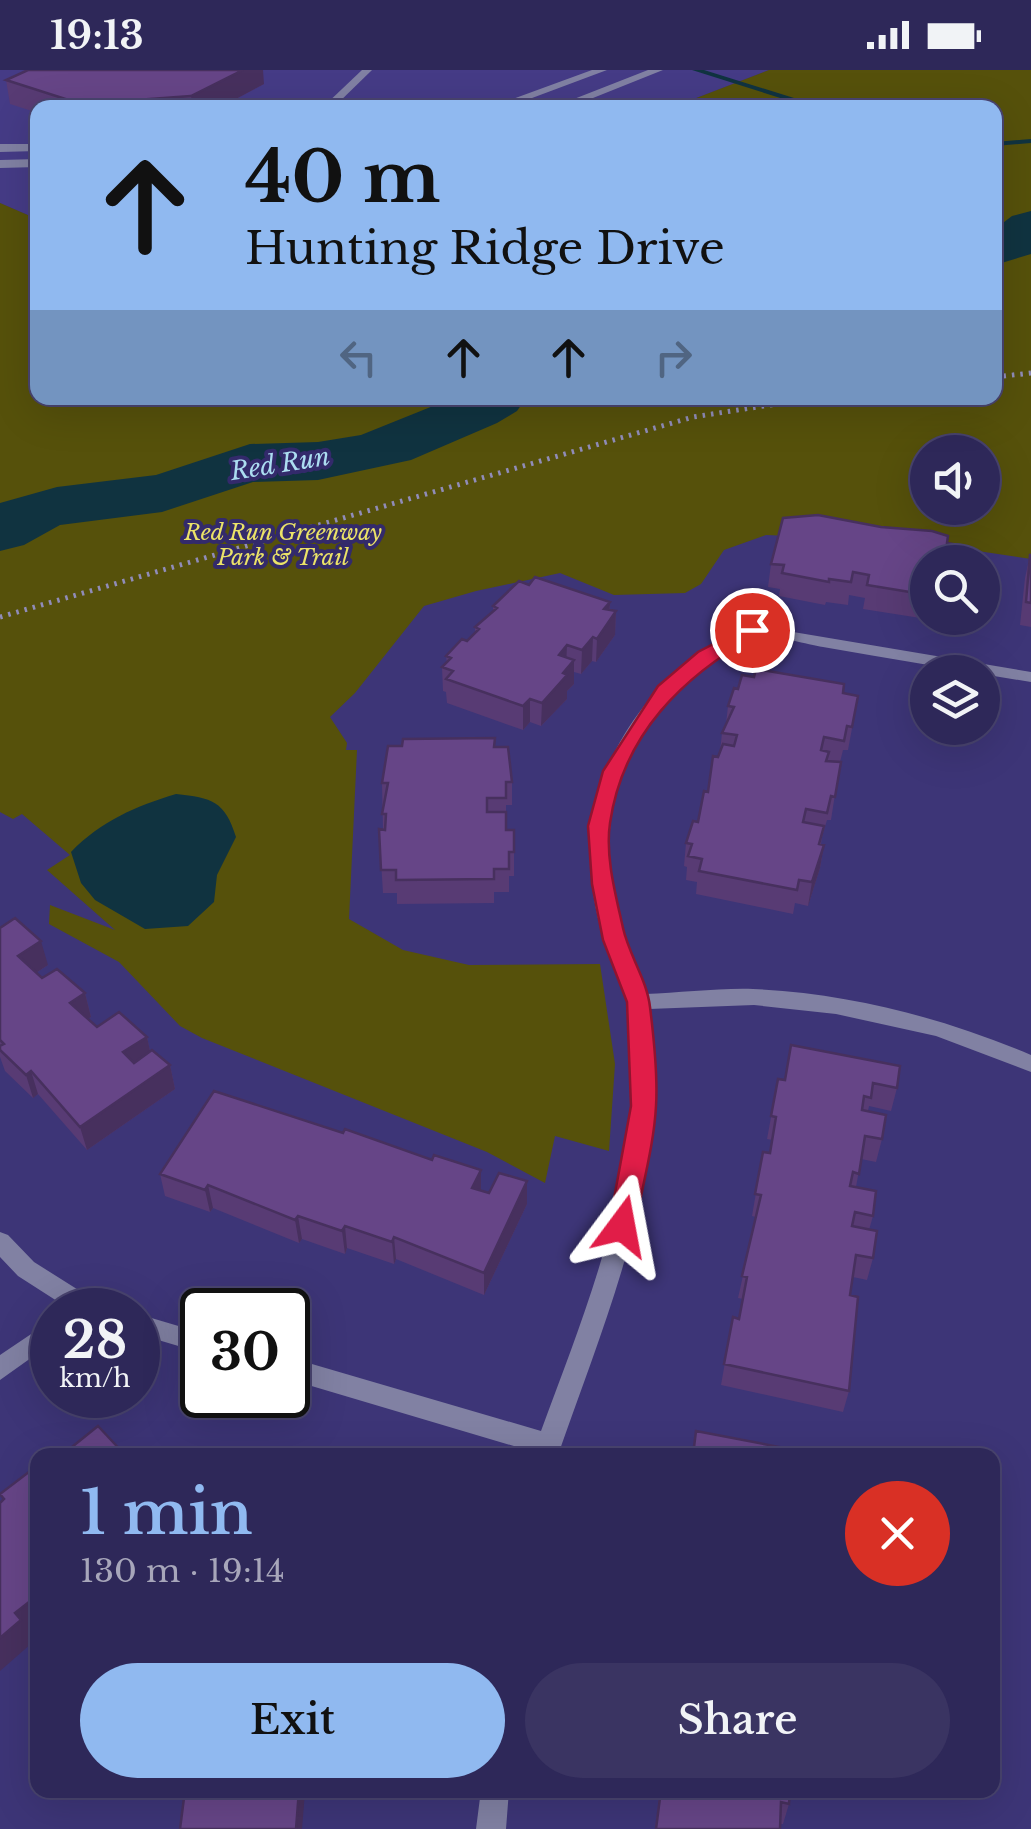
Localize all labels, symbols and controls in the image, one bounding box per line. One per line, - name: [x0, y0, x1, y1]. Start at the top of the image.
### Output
- text: 19:13: [50, 12, 144, 59]
- text: 40 m: [245, 134, 440, 221]
- icon: ahead: [80, 140, 210, 270]
- text: Hunting Ridge Drive: [245, 220, 725, 276]
- icon: left: [331, 330, 386, 385]
- icon: ahead: [436, 330, 491, 385]
- icon: ahead: [541, 330, 596, 385]
- icon: right: [646, 330, 701, 385]
- map controls: [910, 435, 1000, 745]
- button: sound: [910, 435, 1000, 525]
- water label: Red Run: [227, 441, 332, 487]
- park label: Red Run Greenway Park & Trail: [183, 519, 382, 571]
- button: search: [910, 545, 1000, 635]
- pin: [710, 588, 795, 673]
- icon: arrive: [725, 603, 780, 658]
- button: layers: [910, 655, 1000, 745]
- position arrow: [570, 1174, 674, 1278]
- speed limit sign: 30: [180, 1288, 310, 1418]
- text: 28: [63, 1309, 127, 1372]
- text: km/h: [60, 1363, 130, 1394]
- text: 1 min: [80, 1476, 253, 1550]
- button: close: [845, 1481, 950, 1586]
- text: 130 m · 19:14: [80, 1551, 285, 1591]
- button: Exit: [80, 1663, 505, 1778]
- button: Share: [525, 1663, 950, 1778]

